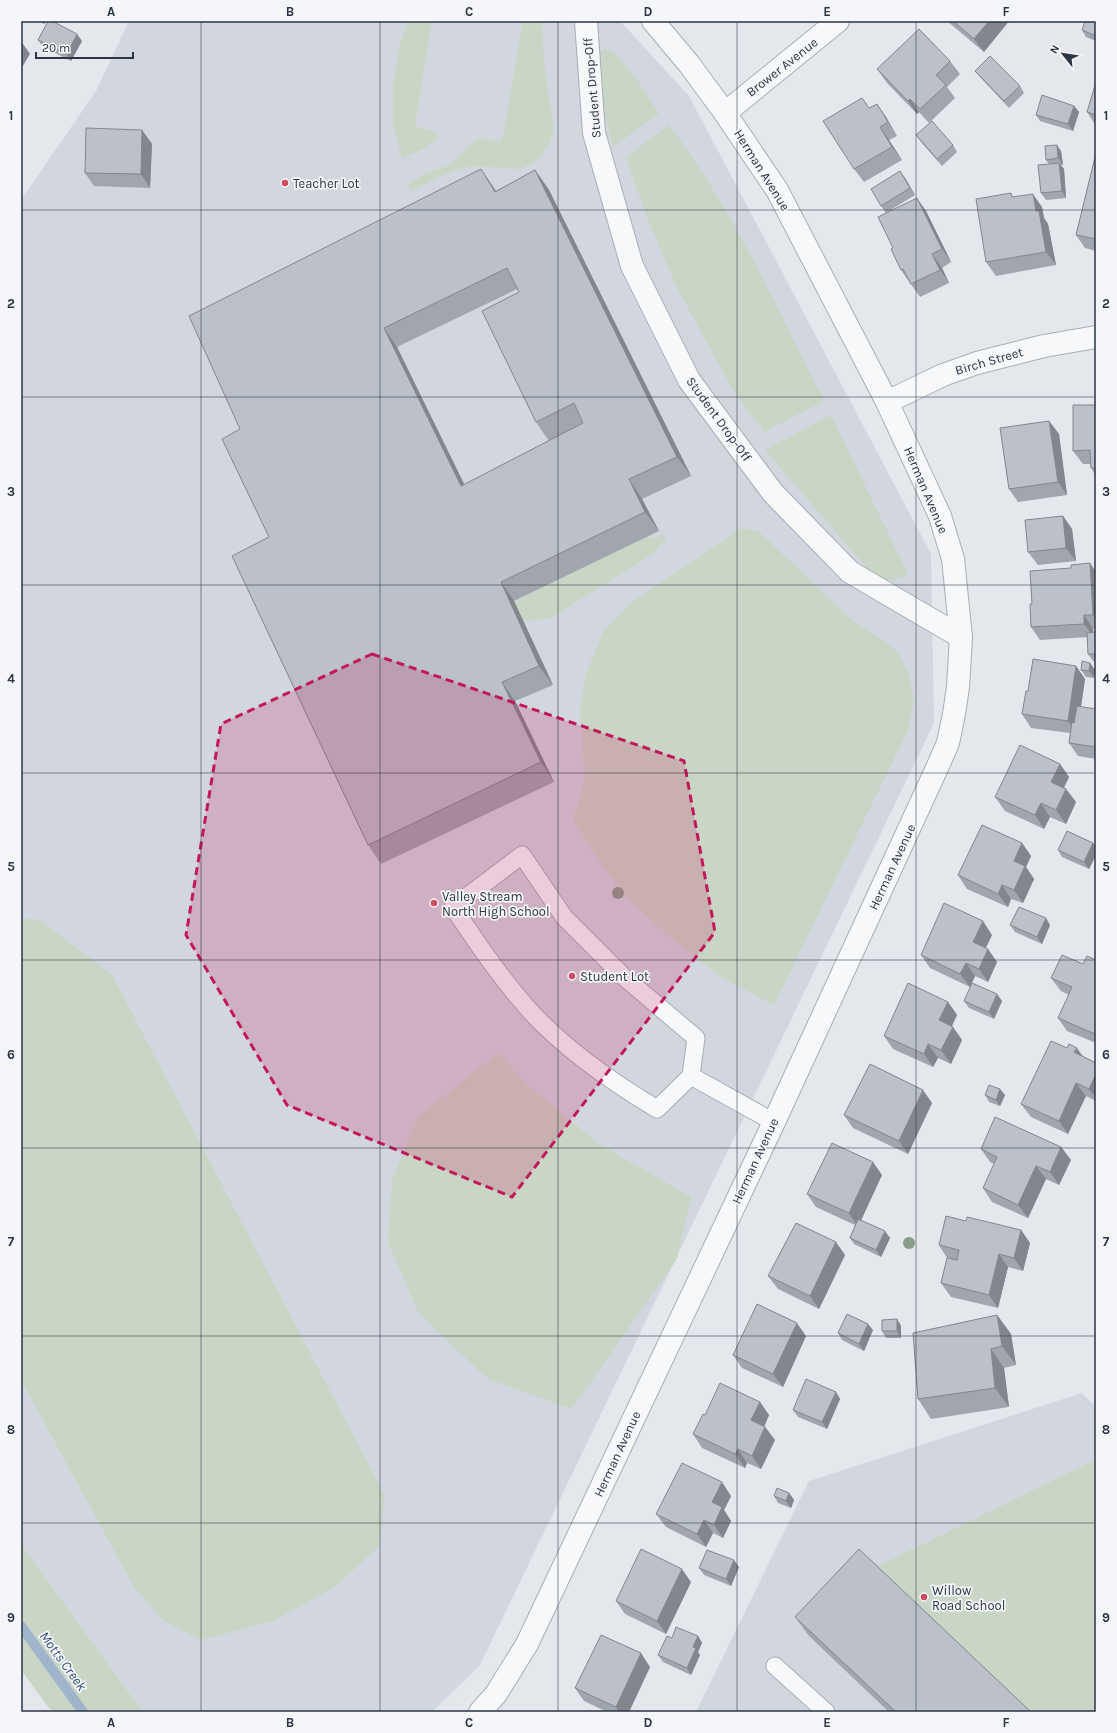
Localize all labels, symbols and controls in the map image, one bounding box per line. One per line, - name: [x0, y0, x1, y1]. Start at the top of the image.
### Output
- text: A: [107, 4, 115, 19]
- text: B: [286, 4, 294, 19]
- text: C: [465, 4, 473, 19]
- text: D: [644, 4, 653, 19]
- text: E: [823, 4, 831, 19]
- text: F: [1002, 4, 1010, 19]
- scale bar: [36, 34, 133, 60]
- street label: Brower Avenue: [743, 34, 821, 100]
- north arrow: [1043, 34, 1083, 74]
- street label: Student Drop-Off: [580, 37, 604, 139]
- text: 20 m: [42, 41, 70, 55]
- text: N: [1047, 43, 1062, 56]
- text: 1: [9, 108, 13, 123]
- text: 1: [1104, 108, 1108, 123]
- street label: Herman Avenue: [731, 127, 793, 214]
- place label: Teacher Lot: [293, 176, 360, 191]
- marker: Teacher Lot: [280, 178, 290, 188]
- text: 2: [7, 296, 15, 311]
- text: 2: [1102, 296, 1110, 311]
- street label: Birch Street: [953, 344, 1025, 378]
- street label: Student Drop-Off: [683, 374, 755, 465]
- street label: Herman Avenue: [901, 444, 951, 536]
- text: 3: [7, 484, 15, 499]
- text: 3: [1102, 484, 1110, 499]
- text: 4: [7, 671, 15, 686]
- text: 4: [1102, 671, 1110, 686]
- street label: Herman Avenue: [866, 821, 919, 912]
- text: 5: [7, 859, 15, 874]
- text: 5: [1102, 859, 1110, 874]
- place label: Valley Stream North High School: [442, 889, 550, 919]
- marker: Valley Stream North High School: [429, 898, 439, 908]
- place label: Student Lot: [580, 969, 649, 984]
- marker: Student Lot: [567, 971, 577, 981]
- text: 6: [7, 1047, 15, 1062]
- text: 6: [1102, 1047, 1110, 1062]
- street label: Herman Avenue: [729, 1115, 782, 1206]
- text: 7: [8, 1234, 15, 1249]
- text: 7: [1103, 1234, 1110, 1249]
- street label: Herman Avenue: [591, 1408, 644, 1499]
- text: 8: [7, 1422, 15, 1437]
- text: 8: [1102, 1422, 1110, 1437]
- place label: Willow Road School: [932, 1583, 1005, 1613]
- marker: Willow Road School: [919, 1592, 929, 1602]
- text: 9: [7, 1610, 15, 1625]
- text: 9: [1102, 1610, 1110, 1625]
- water label: Motts Creek: [36, 1628, 91, 1695]
- text: A: [107, 1715, 115, 1730]
- text: B: [286, 1715, 294, 1730]
- text: C: [465, 1715, 473, 1730]
- text: D: [644, 1715, 653, 1730]
- text: E: [823, 1715, 831, 1730]
- text: F: [1002, 1715, 1010, 1730]

